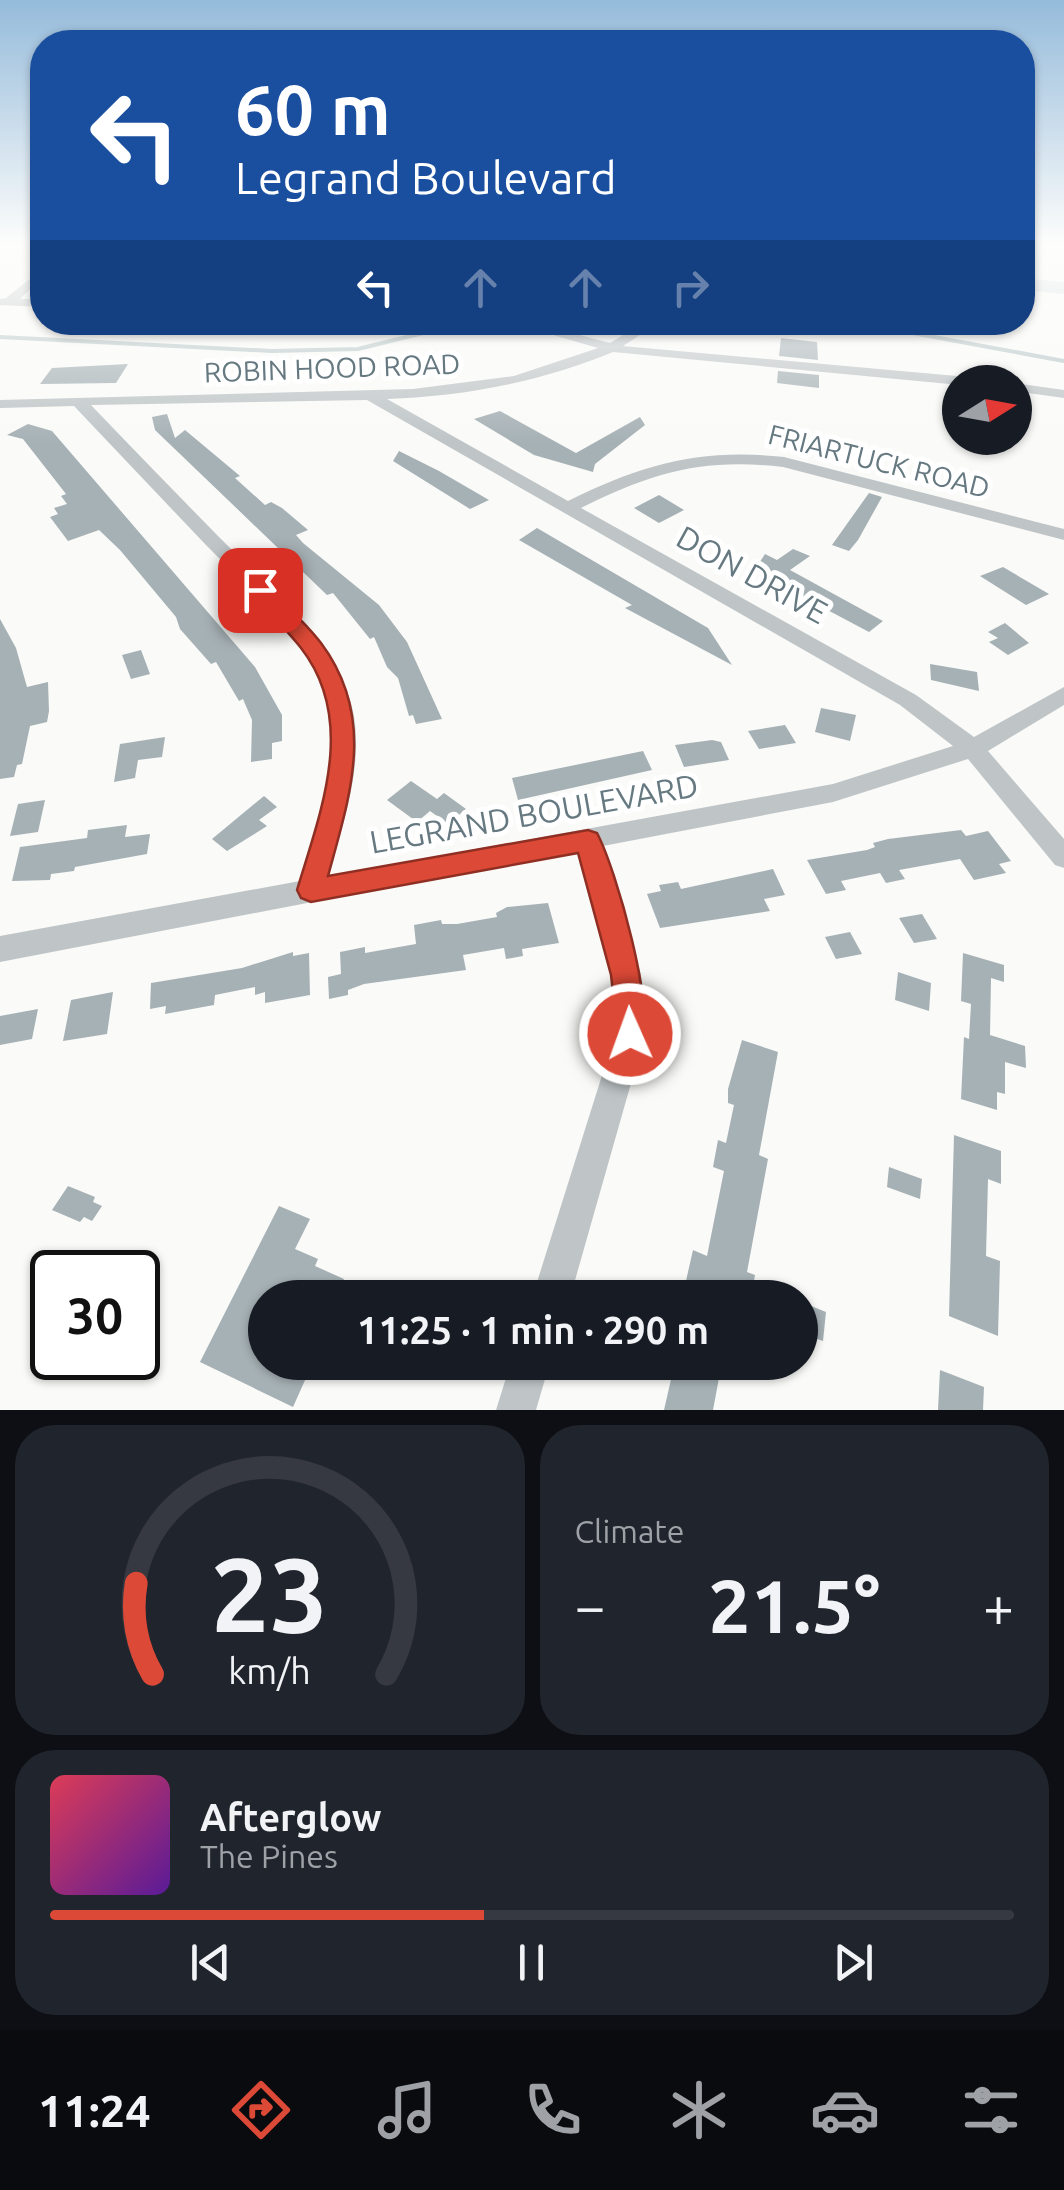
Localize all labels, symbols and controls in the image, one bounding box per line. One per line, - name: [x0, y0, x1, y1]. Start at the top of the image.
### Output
- icon: left: [70, 70, 200, 200]
- text: 60 m: [235, 70, 391, 148]
- text: Legrand Boulevard: [235, 152, 617, 203]
- icon: left: [348, 260, 403, 315]
- icon: ahead: [453, 260, 508, 315]
- icon: ahead: [558, 260, 613, 315]
- icon: right: [663, 260, 718, 315]
- street label: ROBIN HOOD ROAD: [203, 348, 461, 387]
- north arrow: [942, 365, 1032, 455]
- map controls: [942, 365, 1032, 455]
- street label: FRIARTUCK ROAD: [765, 418, 993, 503]
- street label: DON DRIVE: [671, 518, 834, 630]
- pin: [218, 548, 303, 633]
- icon: arrive: [233, 563, 288, 618]
- street label: LEGRAND BOULEVARD: [367, 766, 701, 860]
- position arrow: [578, 982, 682, 1086]
- speed limit sign: 30: [30, 1250, 160, 1380]
- text: 11:25 · 1 min · 290 m: [357, 1309, 709, 1351]
- text: Climate: [575, 1513, 685, 1549]
- text: 23: [211, 1535, 328, 1652]
- text: 21.5°: [708, 1563, 880, 1647]
- text: −: [575, 1575, 606, 1636]
- text: +: [983, 1575, 1014, 1636]
- text: km/h: [228, 1651, 311, 1691]
- text: Afterglow: [200, 1796, 382, 1838]
- text: The Pines: [200, 1838, 338, 1874]
- icon: previous: [183, 1935, 238, 1990]
- icon: pause: [504, 1935, 559, 1990]
- icon: next: [826, 1935, 881, 1990]
- icon: directions: [226, 2075, 296, 2145]
- icon: music: [372, 2075, 442, 2145]
- icon: phone: [518, 2075, 588, 2145]
- icon: climate: [664, 2075, 734, 2145]
- icon: car: [810, 2075, 880, 2145]
- icon: filters: [956, 2075, 1026, 2145]
- text: 11:24: [38, 2085, 151, 2136]

